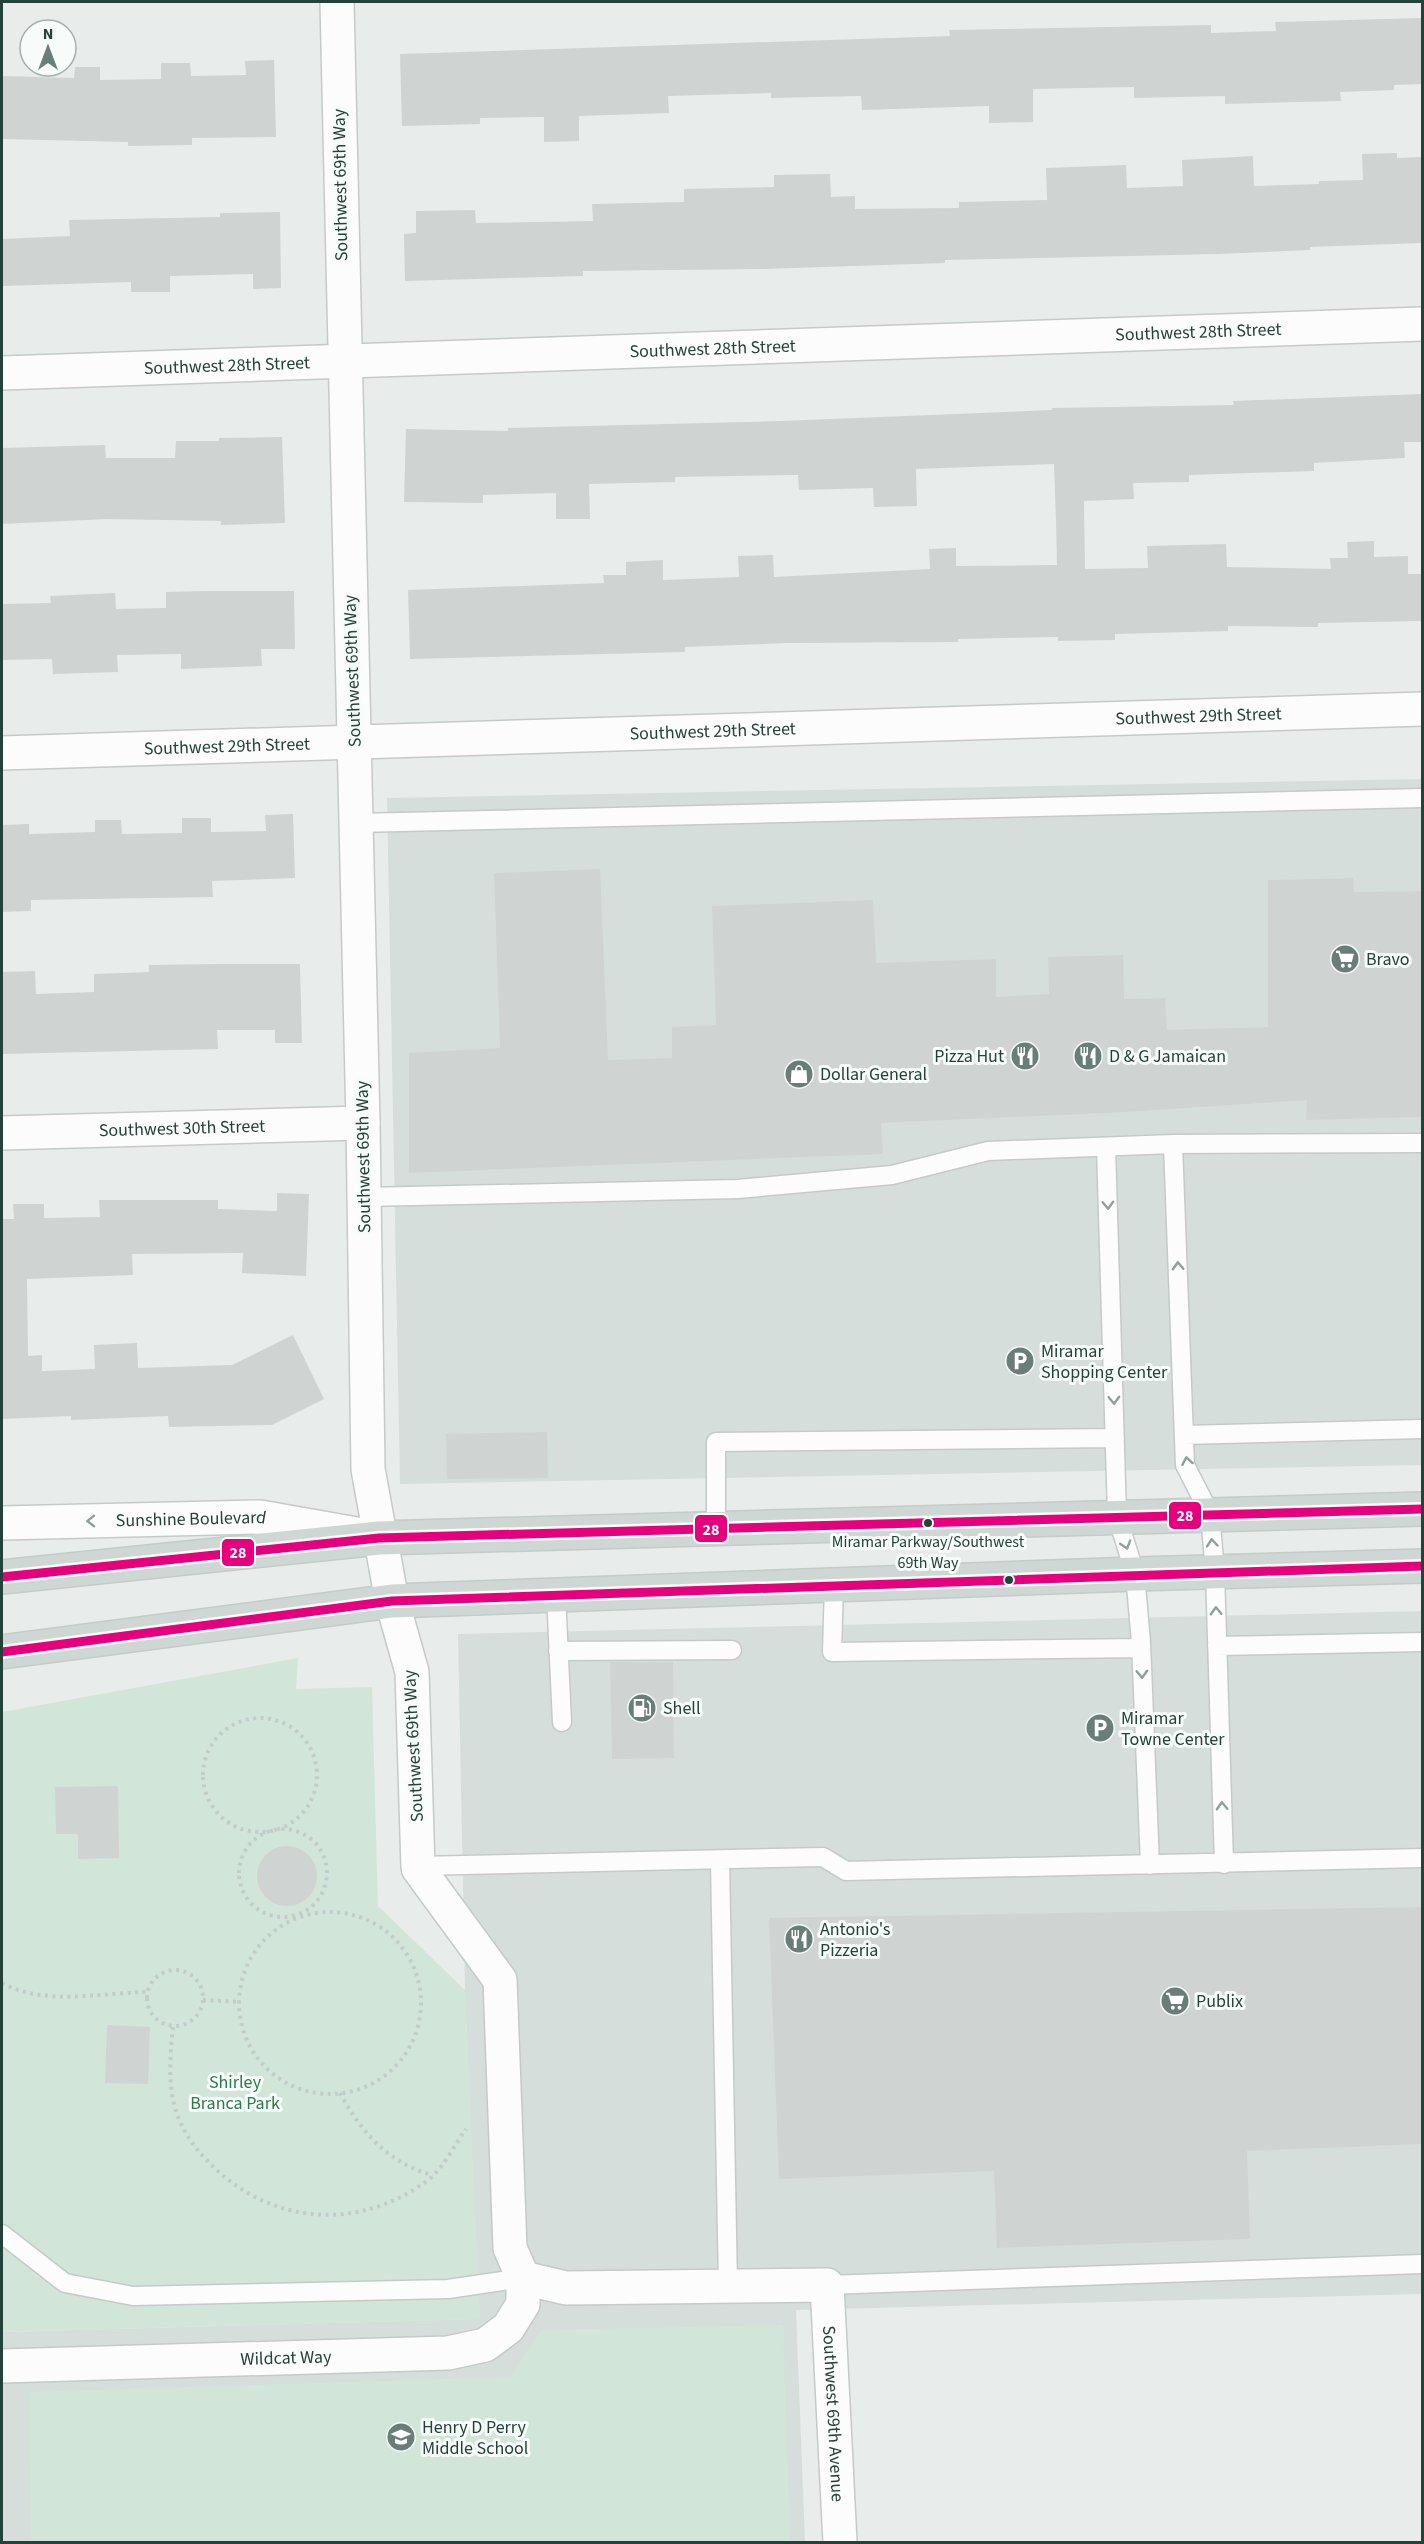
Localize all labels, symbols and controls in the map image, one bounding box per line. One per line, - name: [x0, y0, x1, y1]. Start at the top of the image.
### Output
- north arrow: [18, 18, 78, 78]
- text: N: [43, 23, 53, 45]
- street label: Southwest 69th Way: [327, 108, 354, 261]
- street label: Southwest 28th Street: [1115, 317, 1282, 348]
- street label: Southwest 28th Street: [629, 334, 796, 364]
- street label: Southwest 28th Street: [143, 350, 310, 381]
- street label: Southwest 69th Way: [337, 594, 368, 748]
- street label: Southwest 29th Street: [1115, 701, 1282, 731]
- street label: Southwest 29th Street: [629, 716, 796, 747]
- street label: Southwest 29th Street: [143, 731, 310, 762]
- supermarket icon: Bravo: [1329, 943, 1361, 975]
- place label: Bravo: [1366, 947, 1410, 972]
- restaurant icon: Pizza Hut: [1009, 1040, 1041, 1072]
- restaurant icon: D & G Jamaican: [1072, 1040, 1104, 1072]
- place label: Pizza Hut: [934, 1044, 1004, 1069]
- place label: D & G Jamaican: [1109, 1044, 1226, 1069]
- shop icon: Dollar General: [783, 1058, 815, 1090]
- place label: Dollar General: [820, 1062, 927, 1087]
- street label: Southwest 69th Way: [350, 1080, 377, 1233]
- street label: Southwest 30th Street: [98, 1114, 265, 1143]
- one-way arrow: [1102, 1201, 1114, 1210]
- one-way arrow: [1171, 1262, 1184, 1271]
- place label: Miramar Shopping Center: [1041, 1339, 1168, 1385]
- parking icon: Miramar Shopping Center: [1004, 1345, 1036, 1377]
- one-way arrow: [1107, 1395, 1120, 1404]
- one-way arrow: [1181, 1456, 1193, 1466]
- line badge: 28: [1168, 1501, 1202, 1530]
- street label: Sunshine Boulevard: [115, 1505, 268, 1533]
- text: 28: [1177, 1505, 1193, 1527]
- line badge: 28: [694, 1514, 728, 1543]
- one-way arrow: [86, 1515, 95, 1527]
- marker: Miramar Parkway/Southwest 69th Way: [922, 1517, 934, 1529]
- text: 28: [703, 1519, 719, 1541]
- place label: Miramar Parkway/Southwest 69th Way: [832, 1531, 1025, 1574]
- line badge: 28: [221, 1538, 255, 1567]
- one-way arrow: [1206, 1538, 1219, 1547]
- one-way arrow: [1119, 1539, 1131, 1550]
- text: 28: [230, 1542, 246, 1564]
- unlabelled marker: [1003, 1574, 1015, 1586]
- one-way arrow: [1210, 1607, 1222, 1616]
- street label: Southwest 69th Way: [397, 1669, 430, 1823]
- one-way arrow: [1135, 1670, 1148, 1679]
- fuel station icon: Shell: [626, 1692, 658, 1724]
- place label: Shell: [663, 1696, 701, 1721]
- place label: Miramar Towne Center: [1121, 1706, 1225, 1752]
- parking icon: Miramar Towne Center: [1084, 1712, 1116, 1744]
- one-way arrow: [1216, 1802, 1229, 1811]
- place label: Antonio's Pizzeria: [820, 1917, 890, 1963]
- restaurant icon: Antonio's Pizzeria: [783, 1923, 815, 1955]
- supermarket icon: Publix: [1159, 1985, 1191, 2017]
- place label: Publix: [1196, 1989, 1243, 2014]
- park label: Shirley Branca Park: [190, 2070, 280, 2116]
- street label: Southwest 69th Avenue: [816, 2325, 850, 2503]
- street label: Wildcat Way: [240, 2344, 332, 2372]
- place label: Henry D Perry Middle School: [422, 2415, 528, 2461]
- school or university icon: Henry D Perry Middle School: [385, 2421, 417, 2453]

